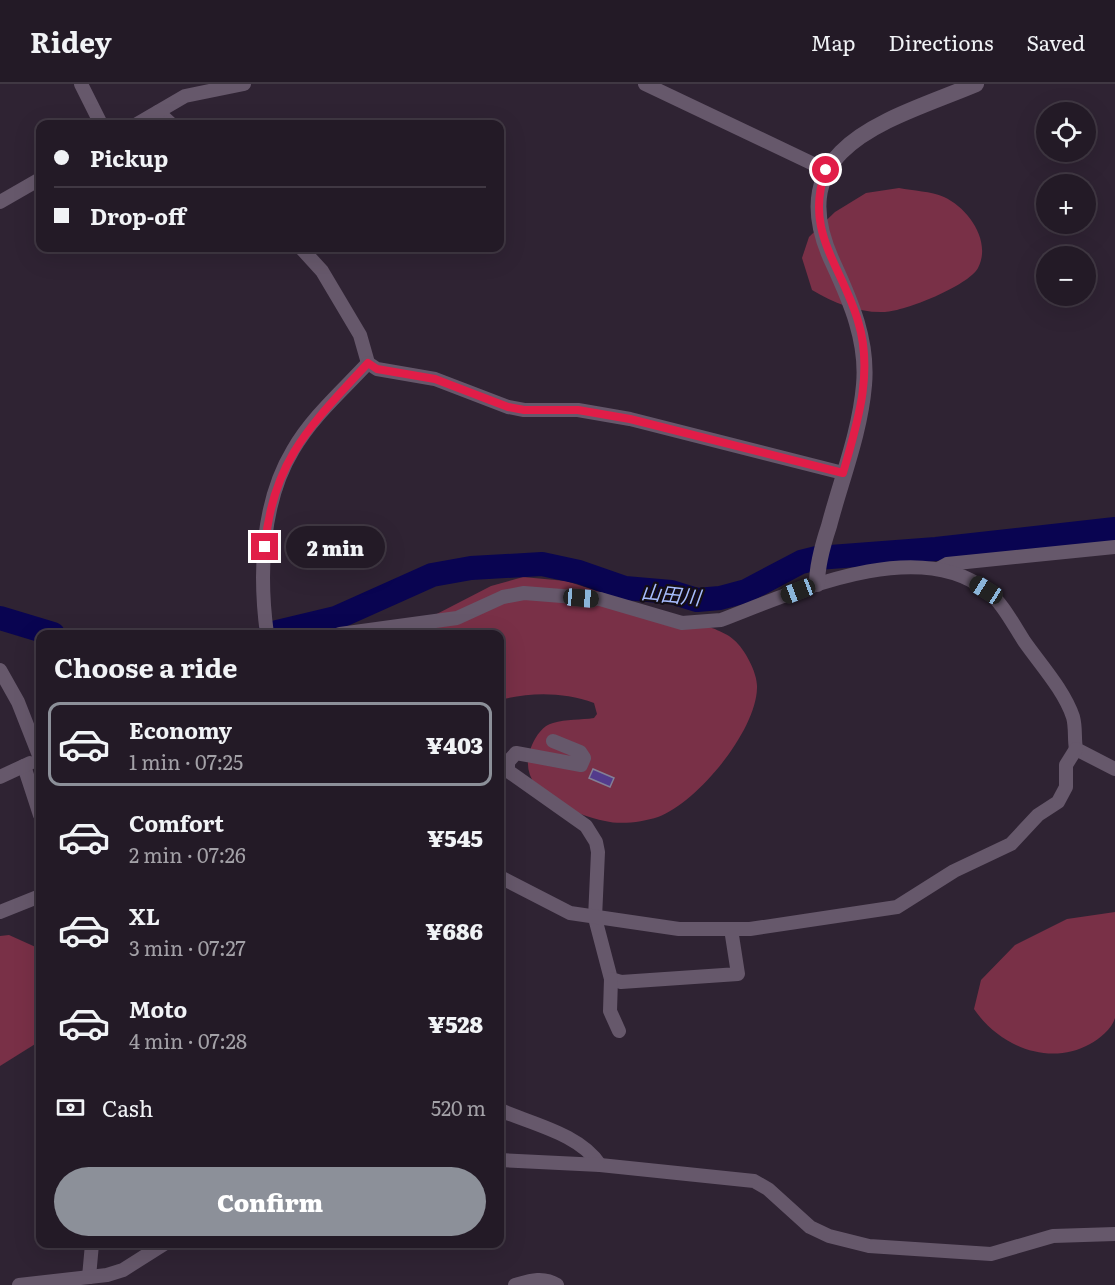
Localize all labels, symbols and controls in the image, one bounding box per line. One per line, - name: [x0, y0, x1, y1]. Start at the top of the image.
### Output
- text: Ridey: [30, 20, 112, 62]
- text: Map: [811, 26, 856, 57]
- text: Directions: [889, 26, 994, 57]
- text: Saved: [1027, 26, 1085, 57]
- map controls: [1036, 102, 1096, 306]
- button: locate: [1036, 102, 1096, 162]
- text: Pickup: [90, 141, 168, 174]
- route start: [812, 156, 839, 183]
- button: +: [1036, 174, 1096, 234]
- text: Drop-off: [90, 199, 186, 232]
- button: −: [1036, 246, 1096, 306]
- callout: 2 min: [286, 526, 385, 568]
- text: 2 min: [307, 532, 364, 562]
- route end: [251, 533, 278, 560]
- car: [966, 573, 1006, 607]
- water label: 山田川: [640, 575, 704, 611]
- car: [778, 576, 818, 606]
- car: [562, 587, 600, 609]
- text: Choose a ride: [54, 646, 237, 686]
- text: Economy: [129, 713, 232, 746]
- icon: car: [57, 717, 111, 771]
- text: ¥403: [426, 728, 483, 761]
- text: 1 min · 07:25: [129, 746, 243, 776]
- text: Comfort: [129, 806, 224, 839]
- icon: car: [57, 810, 111, 864]
- text: ¥545: [427, 821, 483, 854]
- text: 2 min · 07:26: [129, 839, 246, 869]
- text: XL: [129, 899, 160, 932]
- icon: car: [57, 903, 111, 957]
- text: ¥686: [426, 914, 483, 947]
- text: 3 min · 07:27: [129, 932, 246, 962]
- text: Moto: [129, 992, 187, 1025]
- icon: car: [57, 996, 111, 1050]
- text: ¥528: [428, 1007, 483, 1040]
- text: 4 min · 07:28: [129, 1025, 247, 1055]
- icon: cash: [54, 1091, 87, 1124]
- text: Cash: [102, 1091, 153, 1124]
- text: 520 m: [431, 1092, 486, 1122]
- button: Confirm: [54, 1167, 486, 1236]

